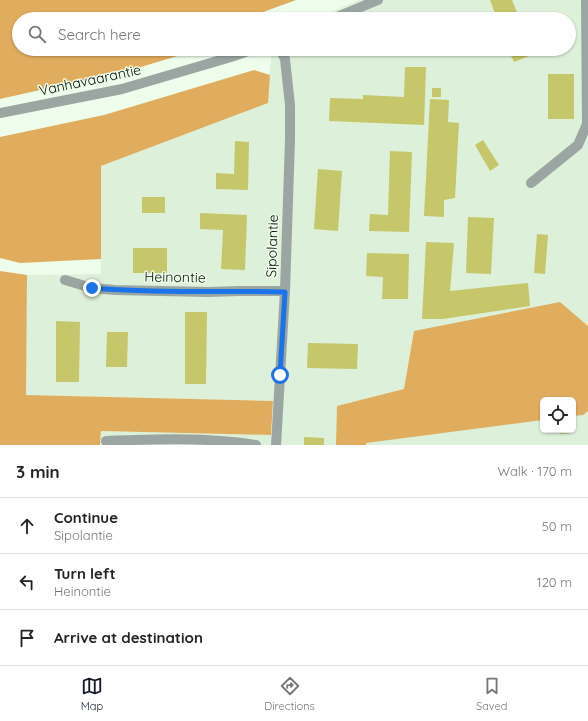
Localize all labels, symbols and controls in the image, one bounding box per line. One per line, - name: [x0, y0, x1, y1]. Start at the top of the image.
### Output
- search box: [12, 12, 576, 56]
- icon: search: [26, 23, 48, 45]
- text: Search here: [58, 25, 141, 44]
- street label: Vanhavaarantie: [37, 60, 143, 100]
- street label: Sipolantie: [262, 214, 282, 278]
- street label: Heinontie: [144, 267, 206, 287]
- route end: [83, 279, 101, 297]
- route start: [271, 366, 289, 384]
- map controls: [540, 397, 576, 433]
- button: locate: [540, 397, 576, 433]
- text: 3 min: [16, 461, 60, 482]
- text: Walk · 170 m: [497, 463, 572, 479]
- text: Continue: [54, 508, 118, 527]
- icon: ahead: [16, 515, 38, 537]
- text: 50 m: [542, 518, 572, 534]
- text: Sipolantie: [54, 527, 113, 543]
- text: Turn left: [54, 564, 116, 583]
- icon: left: [16, 571, 38, 593]
- text: 120 m: [537, 574, 572, 590]
- text: Heinontie: [54, 583, 111, 599]
- icon: arrive: [16, 627, 38, 649]
- text: Arrive at destination: [54, 628, 203, 647]
- tab: Map: [81, 675, 103, 713]
- tab: Directions: [264, 675, 315, 713]
- tab: Saved: [476, 675, 507, 713]

